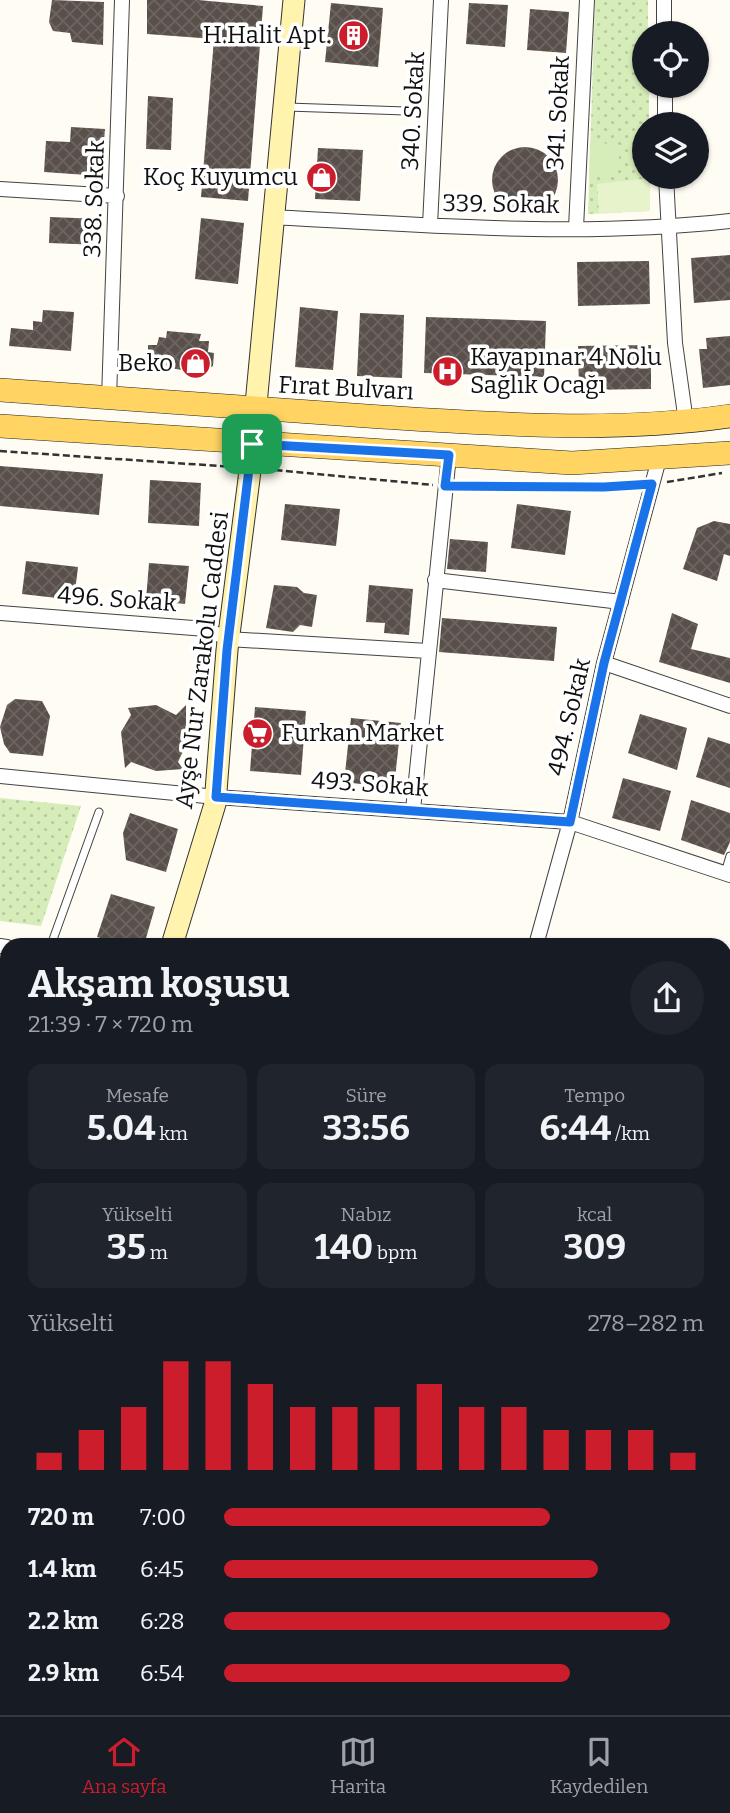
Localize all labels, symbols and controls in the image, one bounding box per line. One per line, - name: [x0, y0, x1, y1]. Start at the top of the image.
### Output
- building icon: H.Halit Apt.: [337, 18, 371, 52]
- place label: H.Halit Apt.: [203, 21, 331, 49]
- map controls: [632, 21, 709, 189]
- button: locate: [632, 21, 709, 98]
- street label: 340. Sokak: [396, 50, 430, 171]
- street label: 341. Sokak: [541, 54, 575, 171]
- button: layers: [632, 112, 709, 189]
- street label: 338. Sokak: [78, 139, 110, 258]
- shop icon: Koç Kuyumcu: [304, 160, 338, 194]
- place label: Koç Kuyumcu: [143, 163, 298, 191]
- street label: 339. Sokak: [442, 189, 560, 219]
- place label: Kayapınar 4 Nolu Sağlık Ocağı: [470, 343, 662, 399]
- shop icon: Beko: [179, 346, 213, 380]
- place label: Beko: [118, 349, 173, 377]
- hospital icon: Kayapınar 4 Nolu Sağlık Ocağı: [430, 354, 464, 388]
- street label: Fırat Bulvarı: [277, 370, 415, 406]
- pin: [222, 414, 282, 474]
- icon: arrive: [233, 425, 271, 463]
- street label: Ayşe Nur Zarakolu Caddesi: [170, 510, 234, 810]
- street label: 496. Sokak: [56, 581, 178, 617]
- street label: 494. Sokak: [542, 655, 596, 778]
- supermarket icon: Furkan Market: [241, 716, 275, 750]
- place label: Furkan Market: [281, 719, 444, 747]
- street label: 493. Sokak: [310, 766, 430, 802]
- text: Akşam koşusu: [28, 961, 290, 1007]
- button: share: [630, 961, 704, 1035]
- text: 21:39 · 7 × 720 m: [28, 1010, 193, 1038]
- text: Mesafe: [106, 1084, 169, 1107]
- text: Süre: [345, 1084, 387, 1107]
- text: Tempo: [564, 1084, 625, 1107]
- text: 5.04: [87, 1107, 156, 1149]
- text: 33:56: [322, 1107, 410, 1149]
- text: 6:44: [539, 1107, 611, 1149]
- text: km: [156, 1122, 188, 1145]
- text: /km: [611, 1122, 650, 1145]
- text: Yükselti: [102, 1203, 173, 1226]
- text: Nabız: [341, 1203, 391, 1226]
- text: kcal: [577, 1203, 612, 1226]
- text: 35: [107, 1226, 146, 1268]
- text: 140: [315, 1226, 373, 1268]
- text: 309: [563, 1226, 626, 1268]
- text: m: [146, 1241, 168, 1264]
- text: bpm: [373, 1241, 417, 1264]
- text: Yükselti: [28, 1309, 114, 1337]
- text: 278–282 m: [588, 1309, 704, 1337]
- text: 720 m: [28, 1503, 94, 1531]
- text: 7:00: [140, 1503, 186, 1531]
- text: 1.4 km: [28, 1555, 96, 1583]
- text: 6:45: [140, 1555, 184, 1583]
- text: 2.2 km: [28, 1607, 99, 1635]
- text: 6:28: [140, 1607, 185, 1635]
- text: 2.9 km: [28, 1659, 99, 1687]
- text: 6:54: [140, 1659, 184, 1687]
- tab: Ana sayfa: [82, 1733, 167, 1798]
- tab: Harita: [330, 1733, 386, 1798]
- tab: Kaydedilen: [550, 1733, 648, 1798]

